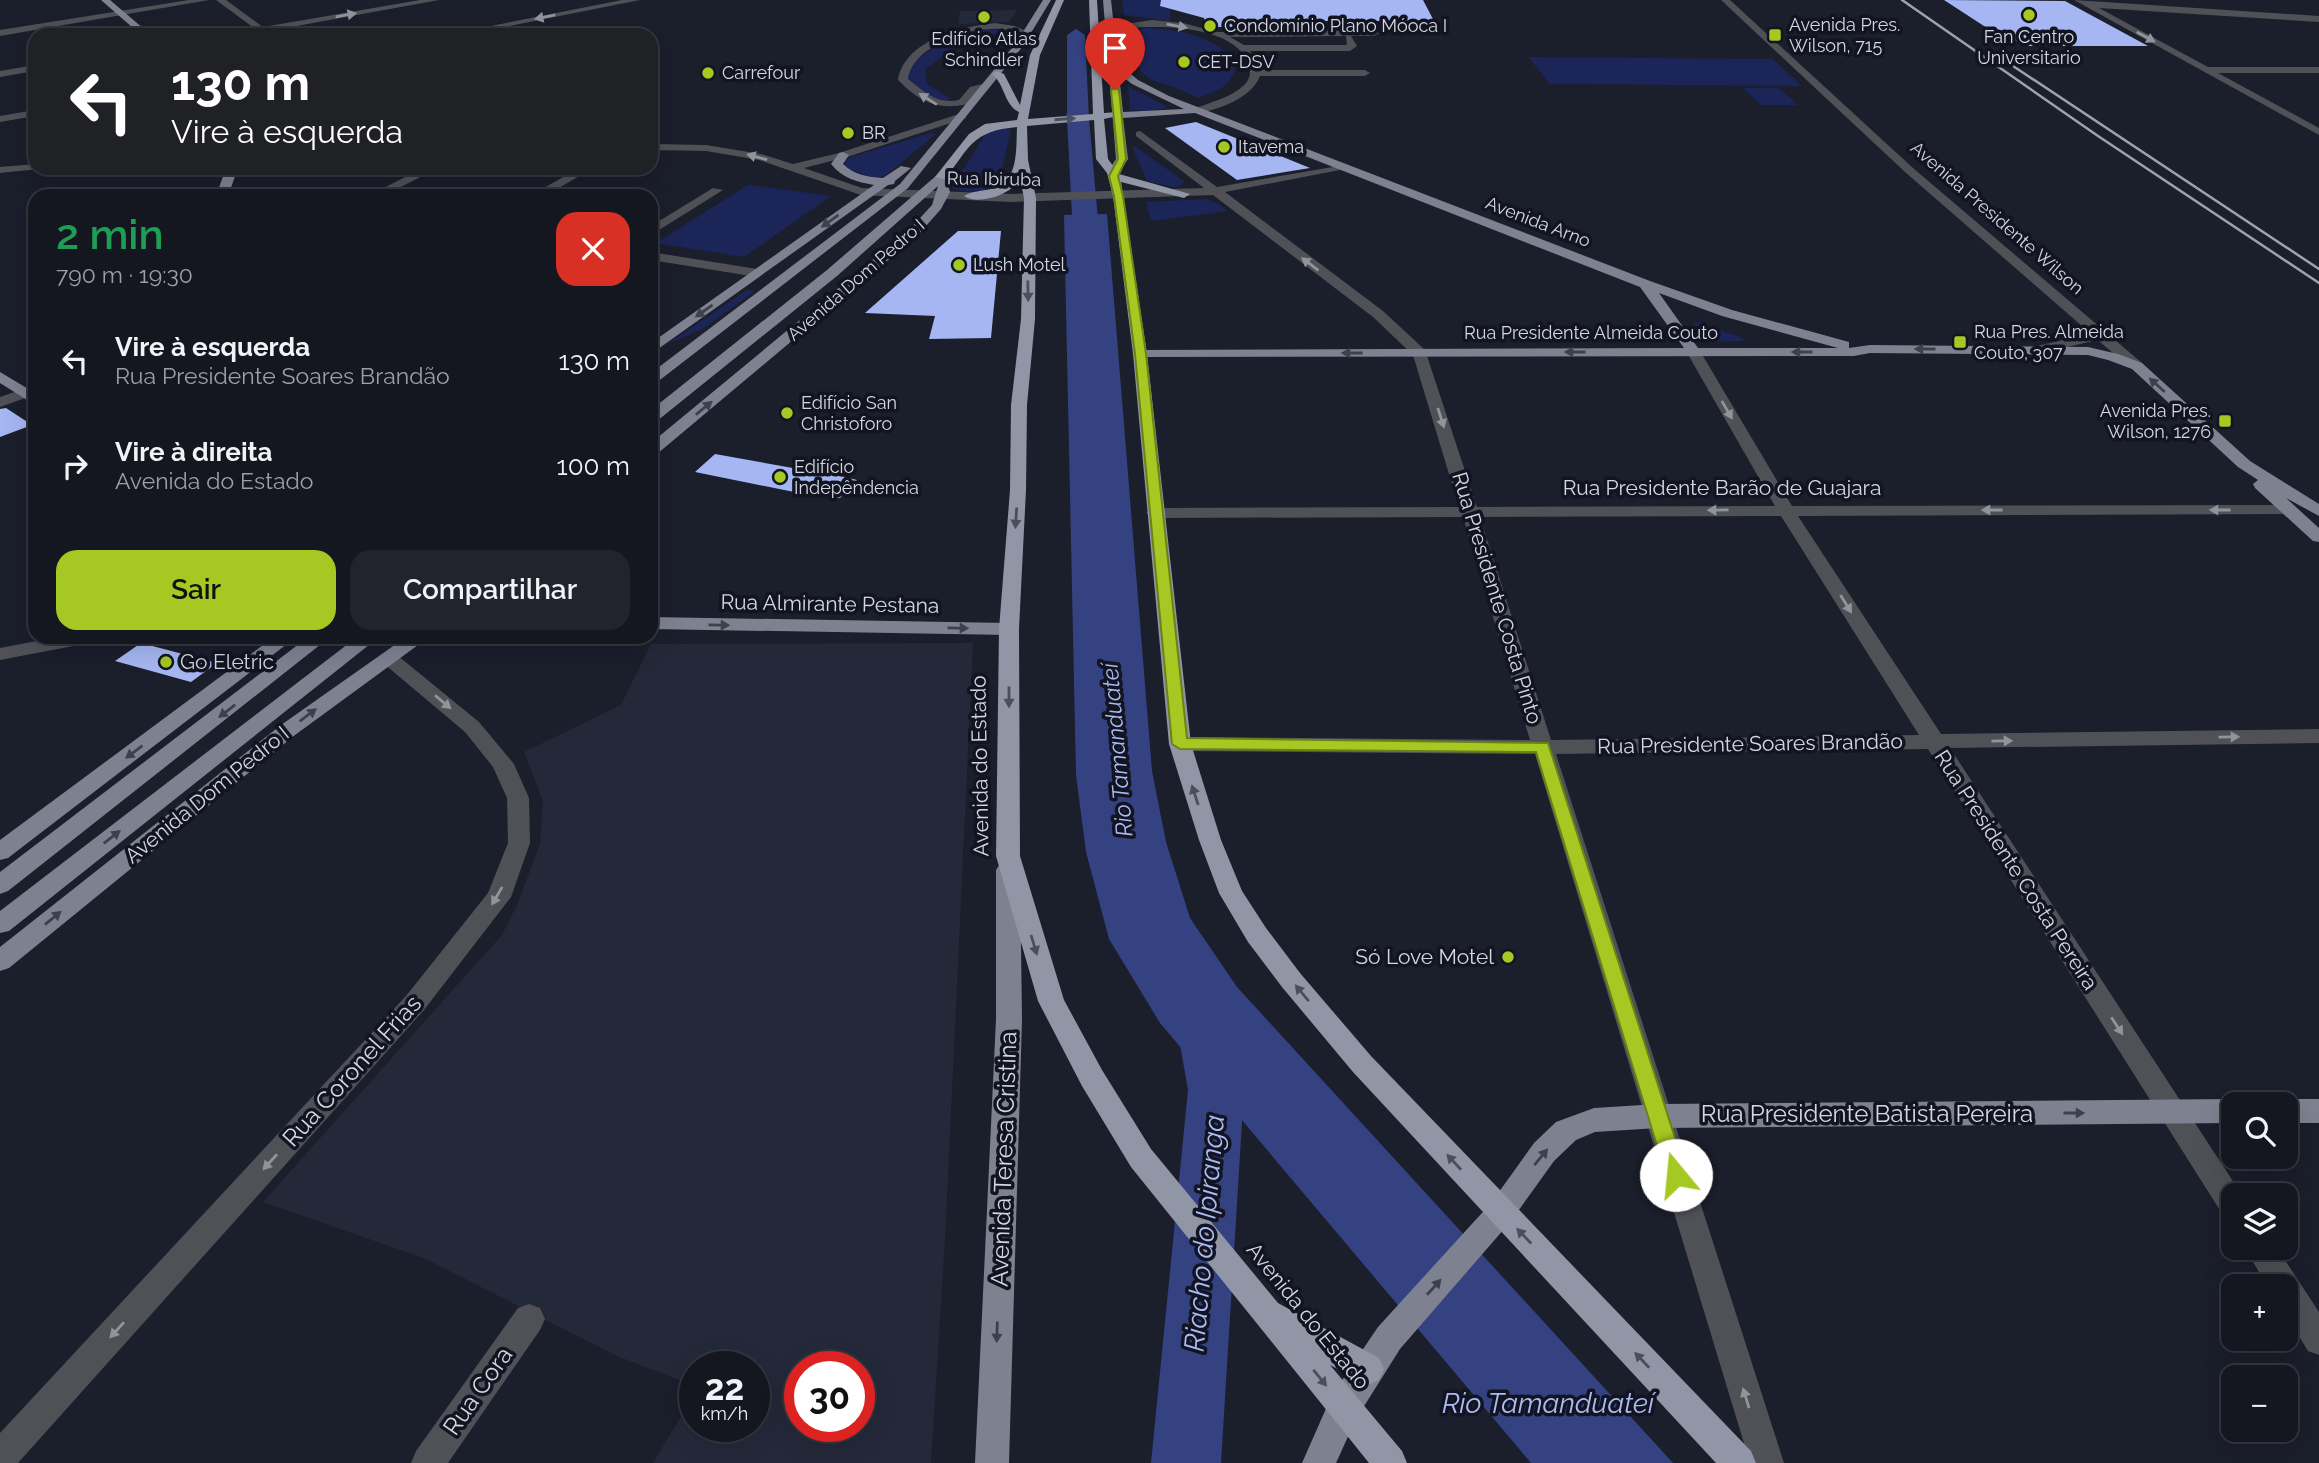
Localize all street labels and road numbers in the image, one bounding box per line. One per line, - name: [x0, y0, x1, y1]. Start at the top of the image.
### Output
- street label: Avenida Presidente Wilson: [1907, 137, 2088, 298]
- street label: Rua Ibiruba: [947, 167, 1041, 190]
- street label: Avenida Arno: [1483, 192, 1594, 251]
- street label: Avenida Dom Pedro I: [783, 214, 928, 345]
- street label: Rua Presidente Almeida Couto: [1464, 322, 1718, 343]
- street label: Rua Presidente Costa Pinto: [1447, 469, 1548, 727]
- street label: Rua Presidente Barão de Guajara: [1563, 475, 1881, 500]
- street label: Rua Almirante Pestana: [720, 589, 940, 618]
- street label: Avenida do Estado: [965, 675, 994, 857]
- street label: Avenida Dom Pedro I: [120, 721, 294, 868]
- street label: Rua Presidente Soares Brandão: [1597, 728, 1903, 759]
- street label: Rua Presidente Costa Pereira: [1929, 745, 2103, 994]
- street label: Rua Coronel Frias: [276, 989, 427, 1152]
- street label: Avenida Teresa Cristina: [985, 1031, 1022, 1287]
- street label: Rua Presidente Batista Pereira: [1701, 1099, 2033, 1128]
- street label: Avenida do Estado: [1242, 1237, 1375, 1394]
- street label: Rua Cora: [437, 1341, 518, 1440]

